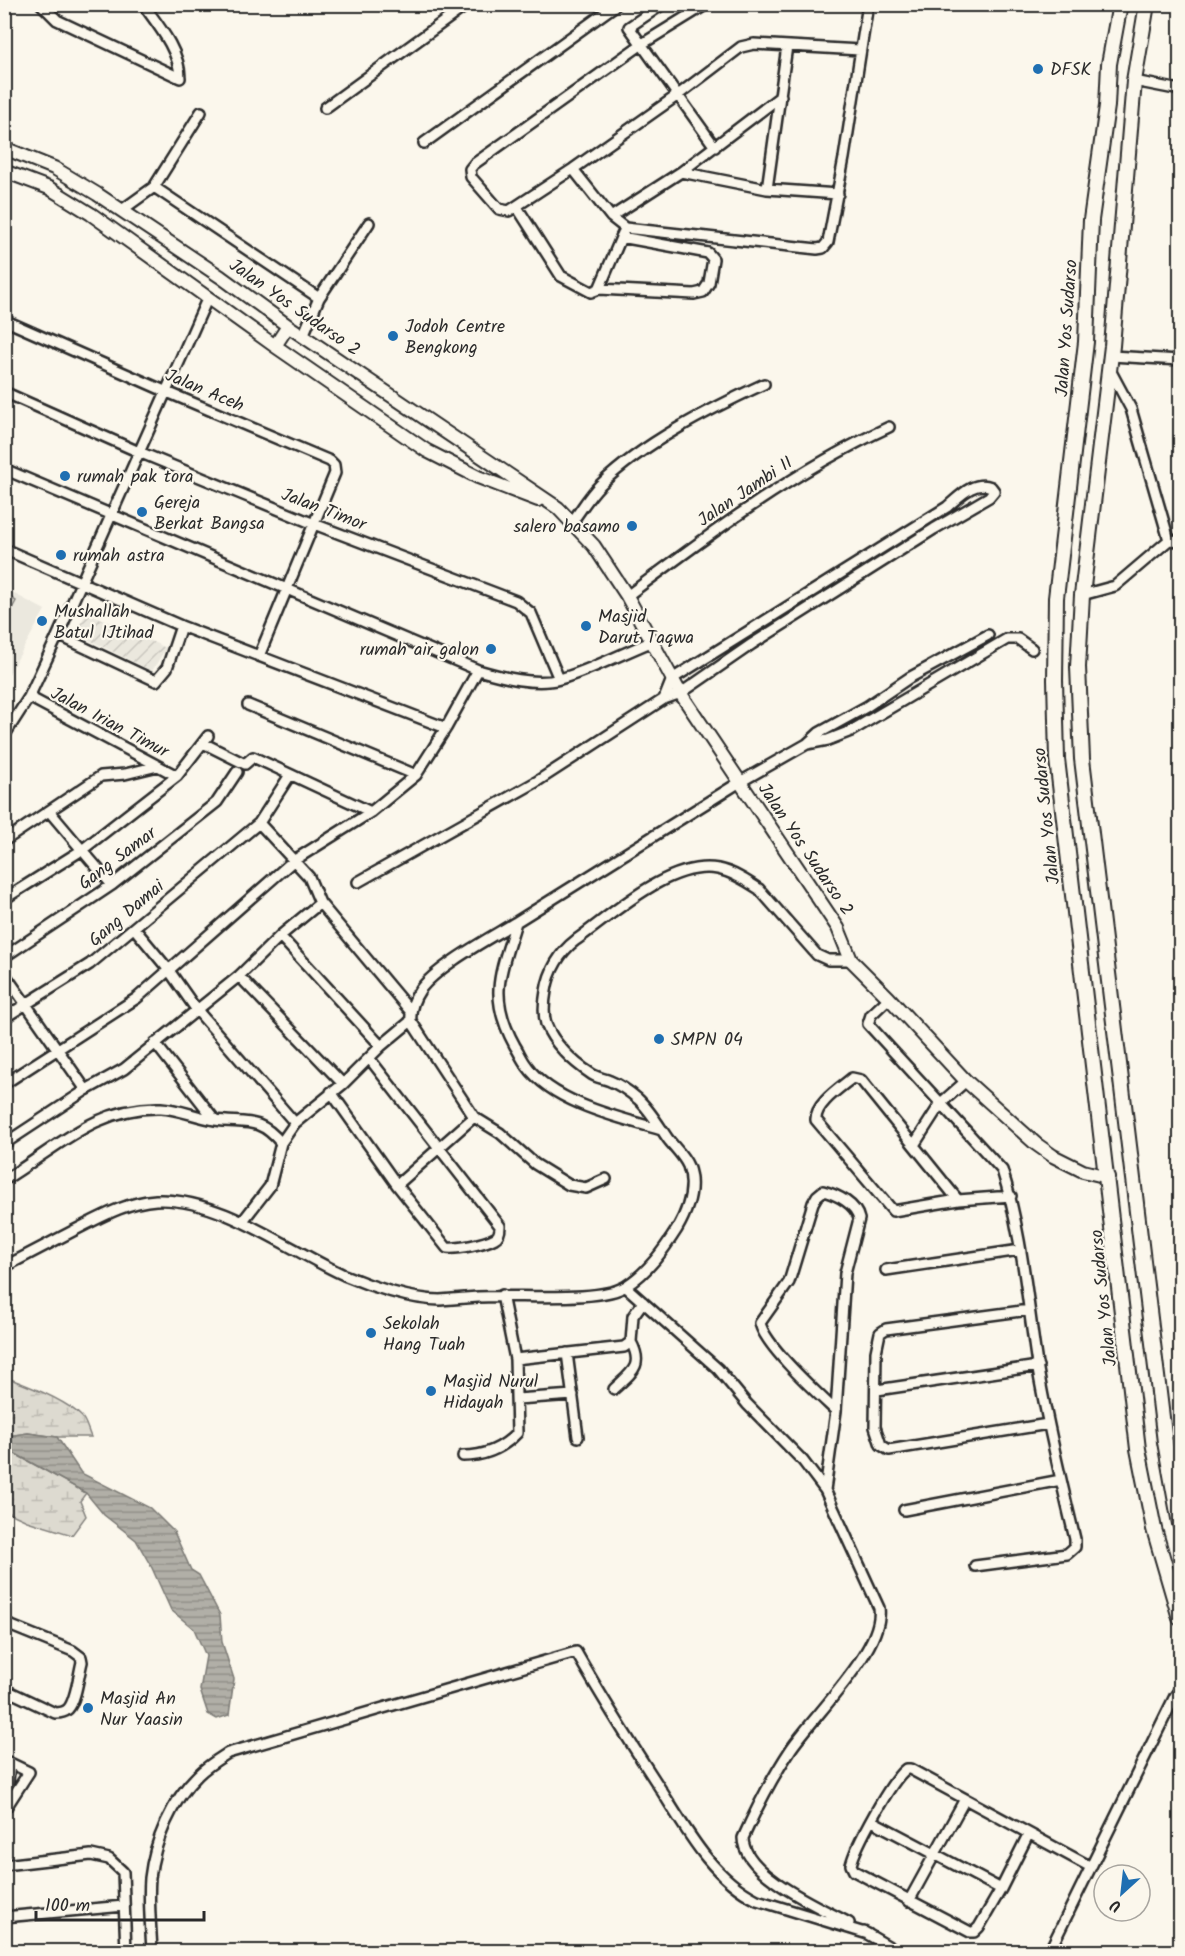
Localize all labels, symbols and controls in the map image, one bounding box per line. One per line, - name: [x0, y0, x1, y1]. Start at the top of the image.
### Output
- place label: DFSK: [1050, 56, 1092, 85]
- marker: DFSK: [1031, 62, 1045, 76]
- street label: Jalan Yos Sudarso 2: [222, 252, 366, 365]
- street label: Jalan Yos Sudarso: [1048, 259, 1087, 398]
- place label: Jodoh Centre Bengkong: [405, 313, 505, 363]
- marker: Jodoh Centre Bengkong: [386, 329, 400, 343]
- street label: Jalan Aceh: [160, 362, 248, 421]
- street label: Jalan Jambi II: [692, 450, 799, 535]
- place label: rumah pak tora: [77, 463, 193, 492]
- marker: rumah pak tora: [58, 469, 72, 483]
- street label: Jalan Timor: [277, 481, 371, 540]
- place label: Gereja Berkat Bangsa: [154, 489, 265, 539]
- marker: Gereja Berkat Bangsa: [135, 505, 149, 519]
- place label: salero basamo: [514, 513, 620, 542]
- marker: salero basamo: [625, 519, 639, 533]
- place label: rumah astra: [73, 542, 165, 571]
- marker: rumah astra: [54, 548, 68, 562]
- place label: Mushallah Batul IJtihad: [54, 598, 155, 648]
- place label: Masjid Darut Taqwa: [598, 603, 694, 653]
- marker: Mushallah Batul IJtihad: [35, 614, 49, 628]
- marker: Masjid Darut Taqwa: [579, 619, 593, 633]
- place label: rumah air galon: [360, 636, 479, 665]
- marker: rumah air galon: [484, 642, 498, 656]
- street label: Jalan Irian Timur: [45, 680, 175, 767]
- street label: Jalan Yos Sudarso: [1026, 746, 1069, 886]
- street label: Jalan Yos Sudarso 2: [749, 777, 860, 922]
- street label: Gang Samar: [73, 819, 164, 898]
- street label: Gang Damai: [82, 873, 172, 955]
- place label: SMPN 04: [671, 1026, 743, 1055]
- marker: SMPN 04: [652, 1032, 666, 1046]
- street label: Jalan Yos Sudarso: [1083, 1228, 1126, 1368]
- place label: Sekolah Hang Tuah: [383, 1310, 465, 1360]
- marker: Sekolah Hang Tuah: [364, 1326, 378, 1340]
- place label: Masjid Nurul Hidayah: [443, 1368, 539, 1418]
- marker: Masjid Nurul Hidayah: [424, 1384, 438, 1398]
- place label: Masjid An Nur Yaasin: [100, 1685, 183, 1735]
- marker: Masjid An Nur Yaasin: [81, 1701, 95, 1715]
- north arrow: [1092, 1863, 1152, 1923]
- scale bar: [36, 1884, 204, 1922]
- text: 100 m: [45, 1892, 90, 1921]
- text: U: [1106, 1892, 1126, 1918]

